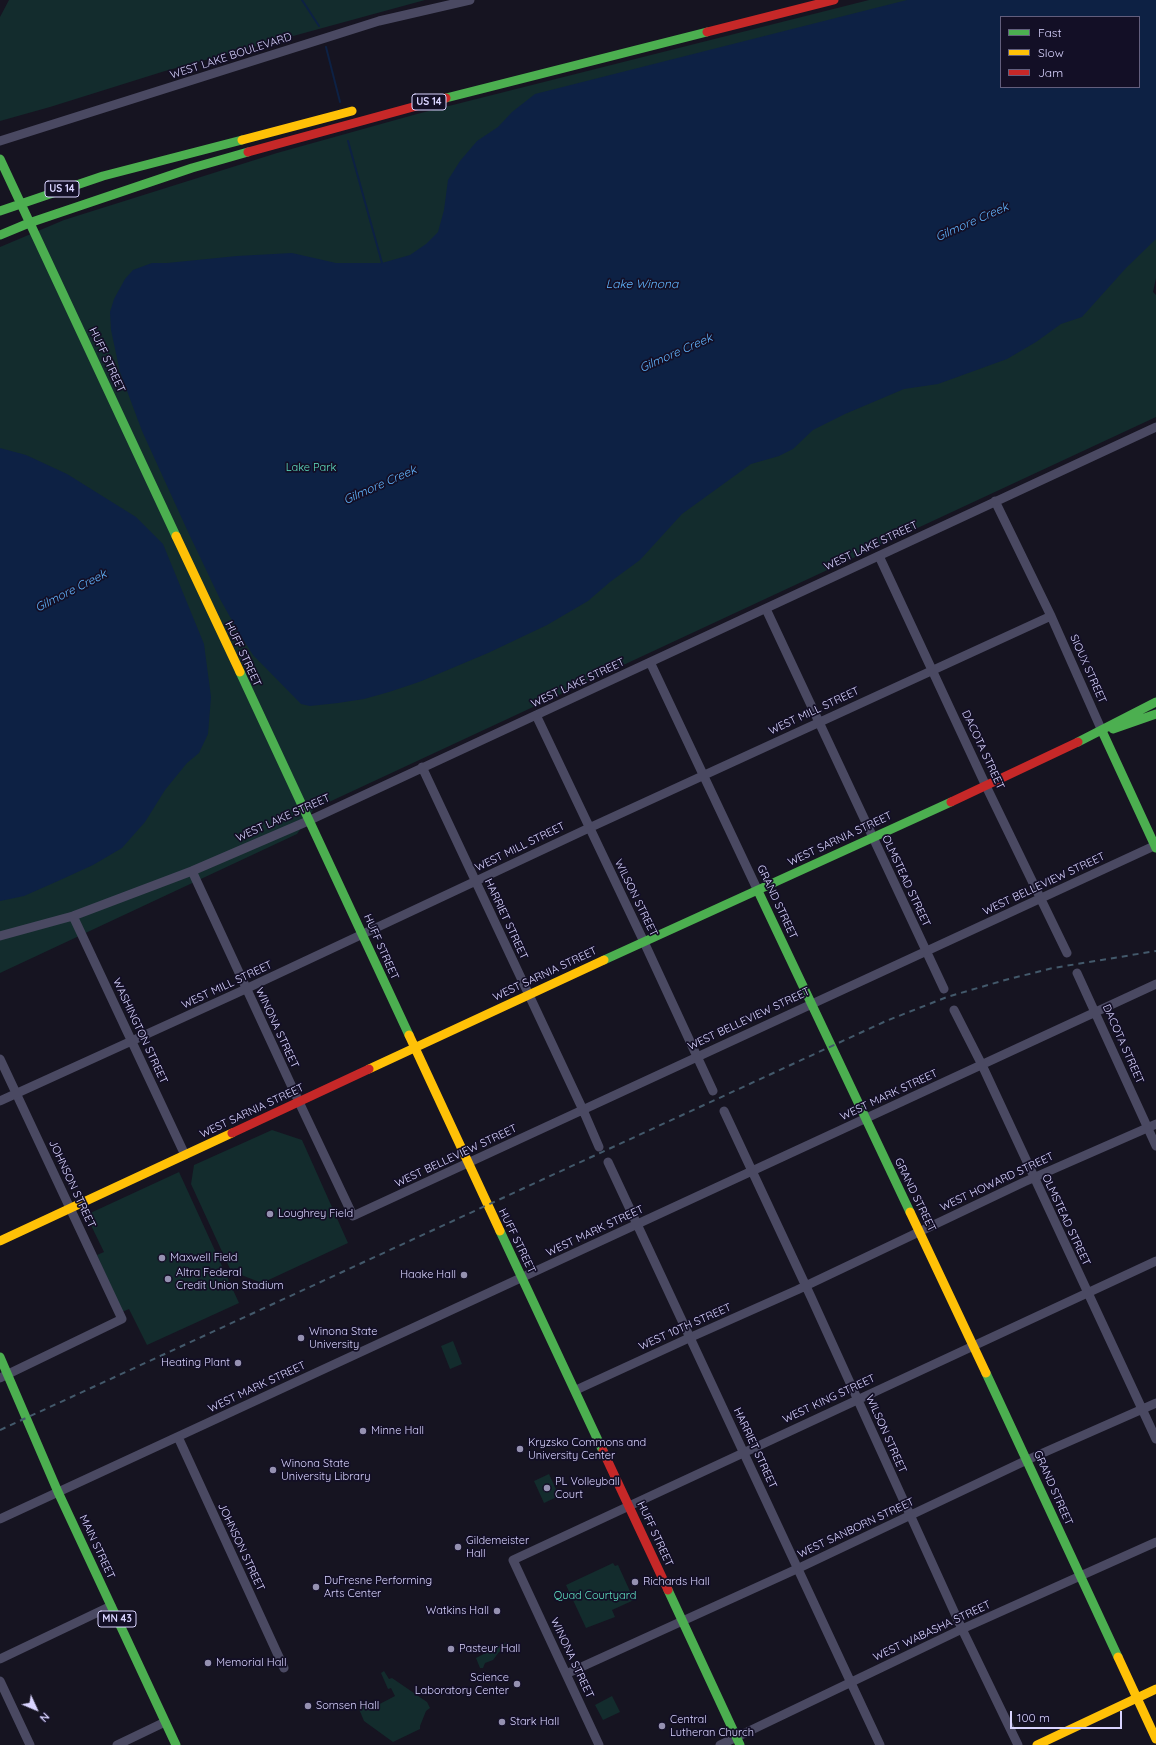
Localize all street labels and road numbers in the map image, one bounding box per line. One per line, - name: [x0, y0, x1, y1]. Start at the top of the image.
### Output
- street label: WEST LAKE BOULEVARD: [168, 30, 294, 82]
- road number: US 14: [412, 94, 446, 110]
- road number: US 14: [45, 181, 79, 197]
- street label: HUFF STREET: [86, 325, 128, 395]
- street label: WEST LAKE STREET: [822, 519, 920, 573]
- street label: HUFF STREET: [222, 619, 264, 689]
- street label: SIOUX STREET: [1067, 632, 1109, 706]
- street label: WEST LAKE STREET: [529, 656, 627, 710]
- street label: WEST MILL STREET: [767, 684, 861, 738]
- street label: DACOTA STREET: [959, 708, 1007, 792]
- street label: WEST LAKE STREET: [234, 791, 332, 845]
- street label: WEST SARNIA STREET: [786, 809, 894, 869]
- street label: WEST MILL STREET: [473, 819, 567, 875]
- street label: OLMSTEAD STREET: [879, 833, 933, 929]
- street label: WEST BELLEVIEW STREET: [981, 850, 1107, 918]
- street label: WILSON STREET: [612, 857, 660, 939]
- street label: GRAND STREET: [754, 863, 800, 941]
- street label: HARRIET STREET: [481, 876, 531, 962]
- street label: HUFF STREET: [361, 912, 401, 982]
- street label: WEST SARNIA STREET: [491, 944, 599, 1004]
- street label: WEST MILL STREET: [180, 958, 274, 1012]
- street label: WASHINGTON STREET: [110, 976, 170, 1086]
- street label: WEST BELLEVIEW STREET: [686, 985, 812, 1053]
- street label: WINONA STREET: [253, 986, 301, 1070]
- street label: DACOTA STREET: [1100, 1002, 1146, 1086]
- street label: WEST MARK STREET: [838, 1067, 940, 1123]
- street label: WEST SARNIA STREET: [198, 1081, 306, 1141]
- street label: WEST BELLEVIEW STREET: [393, 1122, 519, 1190]
- street label: JOHNSON STREET: [46, 1138, 98, 1230]
- street label: WEST HOWARD STREET: [938, 1150, 1056, 1214]
- street label: GRAND STREET: [891, 1156, 939, 1234]
- street label: OLMSTEAD STREET: [1039, 1172, 1093, 1268]
- street label: WEST MARK STREET: [544, 1203, 646, 1259]
- street label: HUFF STREET: [496, 1206, 538, 1276]
- street label: WEST 10TH STREET: [637, 1301, 733, 1353]
- street label: WEST MARK STREET: [206, 1359, 308, 1415]
- street label: WEST KING STREET: [781, 1372, 877, 1426]
- street label: WILSON STREET: [863, 1393, 909, 1475]
- street label: HARRIET STREET: [730, 1405, 780, 1491]
- street label: GRAND STREET: [1031, 1449, 1075, 1527]
- street label: WEST SANBORN STREET: [796, 1495, 916, 1561]
- street label: HUFF STREET: [634, 1499, 676, 1569]
- street label: JOHNSON STREET: [215, 1501, 267, 1593]
- street label: MAIN STREET: [76, 1513, 118, 1581]
- street label: WEST WABASHA STREET: [871, 1598, 993, 1664]
- road number: MN 43: [98, 1611, 136, 1627]
- street label: WINONA STREET: [548, 1616, 596, 1700]

